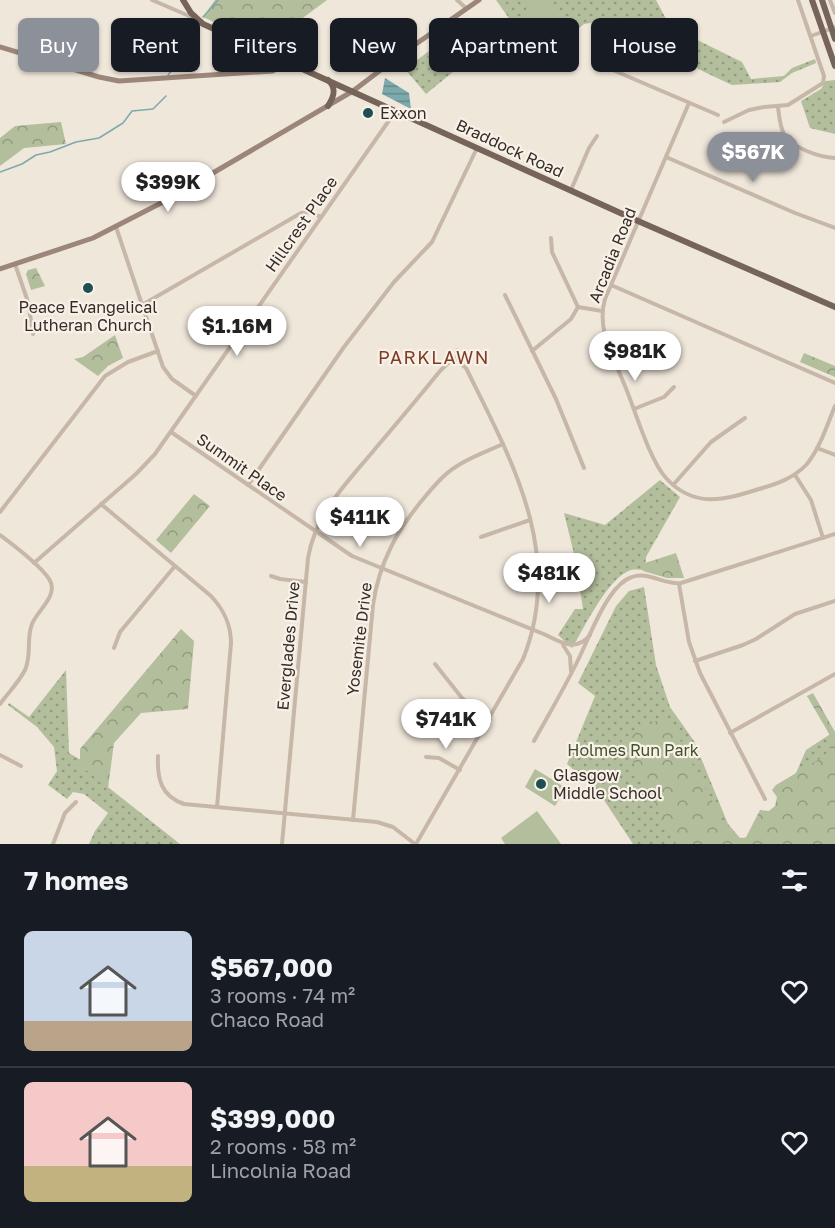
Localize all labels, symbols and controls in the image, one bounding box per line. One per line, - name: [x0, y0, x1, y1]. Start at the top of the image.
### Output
- chip: Buy: [18, 18, 99, 72]
- chip: Rent: [111, 18, 200, 72]
- chip: Filters: [212, 18, 318, 72]
- chip: New: [330, 18, 417, 72]
- chip: Apartment: [429, 18, 579, 72]
- chip: House: [591, 18, 698, 72]
- place label: Exxon: [380, 103, 427, 123]
- marker: Exxon: [361, 106, 375, 120]
- street label: Braddock Road: [453, 114, 567, 182]
- pin: $567K: [711, 132, 795, 183]
- text: $567K: [721, 139, 785, 163]
- pin: $399K: [126, 162, 210, 213]
- text: $399K: [135, 169, 201, 193]
- street label: Hillcrest Place: [261, 172, 341, 276]
- street label: Arcadia Road: [584, 204, 640, 306]
- marker: Peace Evangelical Lutheran Church: [81, 281, 95, 295]
- place label: Peace Evangelical Lutheran Church: [18, 297, 158, 335]
- pin: $1.16M: [188, 306, 286, 357]
- text: $1.16M: [202, 313, 272, 337]
- pin: $981K: [593, 331, 677, 382]
- text: $981K: [603, 338, 667, 362]
- district label: PARKLAWN: [378, 346, 490, 368]
- street label: Summit Place: [193, 429, 291, 505]
- pin: $411K: [318, 497, 402, 548]
- text: $411K: [330, 504, 391, 528]
- pin: $481K: [507, 553, 591, 604]
- text: $481K: [517, 560, 581, 584]
- street label: Everglades Drive: [272, 581, 304, 711]
- street label: Yosemite Drive: [342, 581, 376, 697]
- pin: $741K: [404, 699, 488, 750]
- text: $741K: [415, 706, 477, 730]
- park label: Holmes Run Park: [567, 740, 699, 760]
- place label: Glasgow Middle School: [553, 765, 662, 803]
- marker: Glasgow Middle School: [534, 777, 548, 791]
- icon: filters: [778, 864, 811, 897]
- text: 7 homes: [24, 865, 129, 896]
- text: $567,000: [210, 952, 333, 983]
- icon: home: [72, 955, 144, 1027]
- icon: heart: [778, 975, 811, 1008]
- text: 3 rooms · 74 m²: [210, 983, 355, 1007]
- text: Chaco Road: [210, 1007, 324, 1031]
- text: $399,000: [210, 1103, 335, 1134]
- icon: home: [72, 1106, 144, 1178]
- icon: heart: [778, 1126, 811, 1159]
- text: 2 rooms · 58 m²: [210, 1134, 356, 1158]
- text: Lincolnia Road: [210, 1158, 351, 1182]

